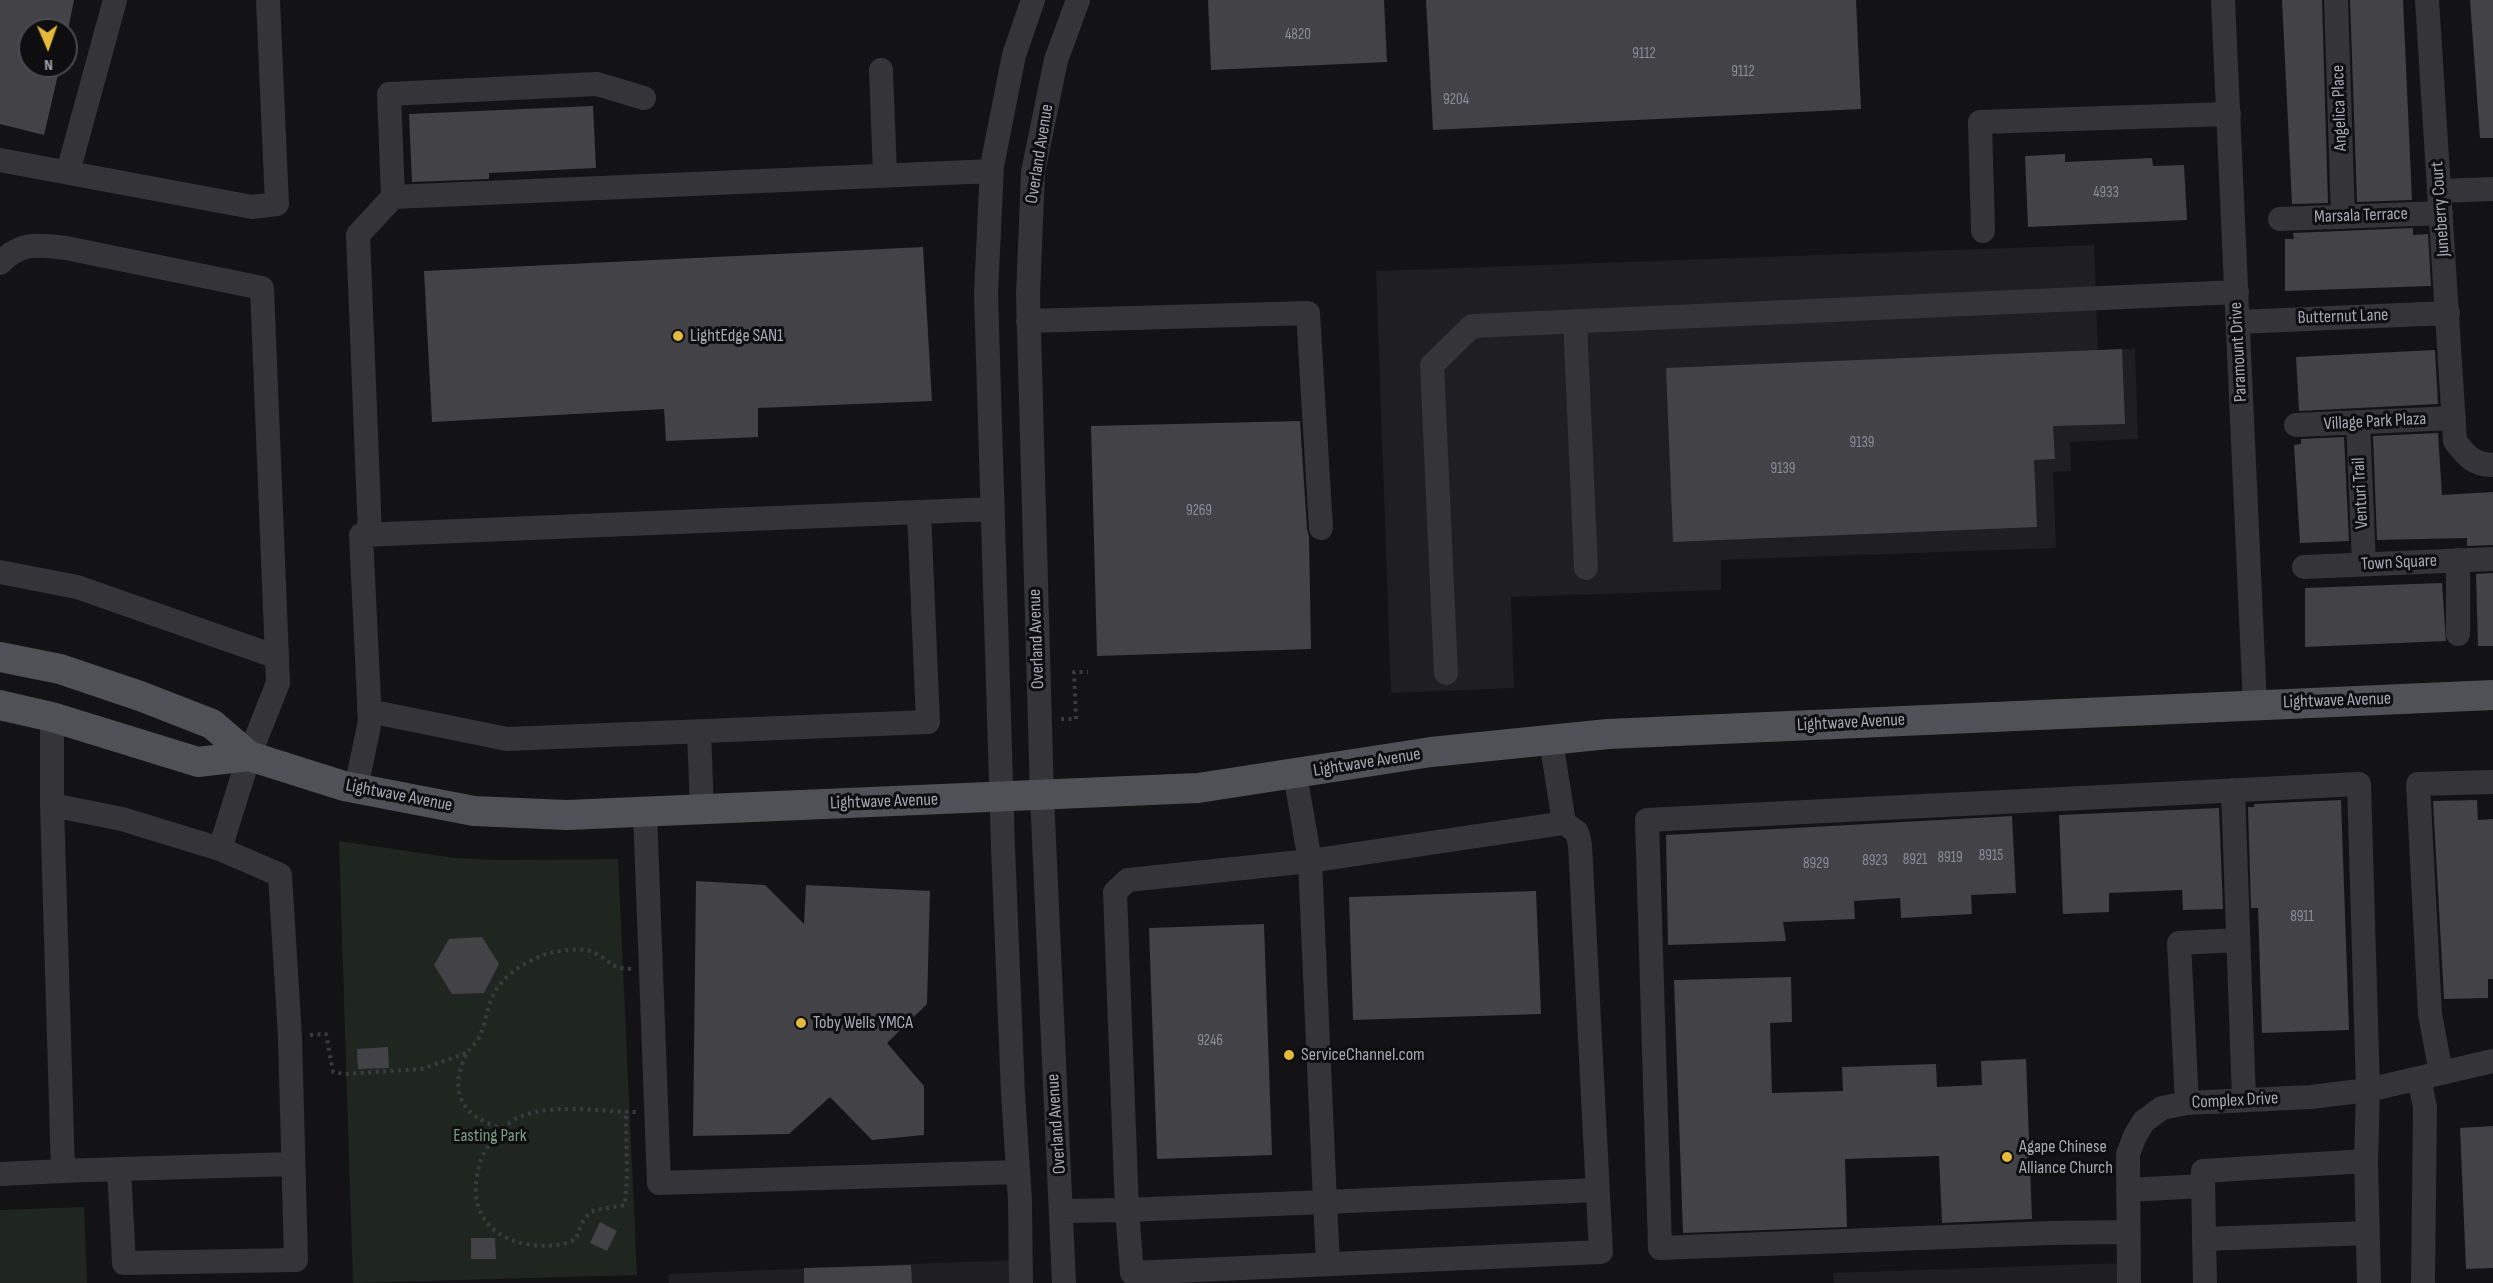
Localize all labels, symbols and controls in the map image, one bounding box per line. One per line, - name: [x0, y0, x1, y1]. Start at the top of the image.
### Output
- north arrow: [18, 18, 78, 78]
- house number: 4820: [1285, 26, 1311, 44]
- house number: 9112: [1632, 45, 1656, 63]
- text: N: [44, 55, 53, 74]
- house number: 9112: [1731, 63, 1755, 81]
- street label: Angelica Place: [2328, 65, 2352, 151]
- house number: 9204: [1443, 91, 1469, 109]
- street label: Overland Avenue: [1021, 103, 1059, 205]
- street label: Juneberry Court: [2427, 161, 2455, 257]
- house number: 4933: [2093, 184, 2119, 202]
- street label: Marsala Terrace: [2314, 204, 2408, 228]
- street label: Paramount Drive: [2226, 301, 2252, 403]
- street label: Butternut Lane: [2297, 305, 2389, 329]
- place label: LightEdge SAN1: [690, 325, 783, 347]
- marker: LightEdge SAN1: [671, 329, 685, 343]
- street label: Village Park Plaza: [2323, 409, 2427, 435]
- house number: 9139: [1850, 434, 1874, 452]
- street label: Venturi Trail: [2348, 457, 2374, 529]
- house number: 9139: [1771, 460, 1795, 478]
- house number: 9269: [1186, 502, 1212, 520]
- street label: Town Square: [2361, 550, 2437, 576]
- street label: Overland Avenue: [1024, 588, 1050, 690]
- street label: Lightwave Avenue: [2283, 688, 2391, 714]
- street label: Lightwave Avenue: [1796, 709, 1906, 737]
- street label: Lightwave Avenue: [1312, 744, 1422, 782]
- street label: Lightwave Avenue: [344, 775, 454, 817]
- street label: Lightwave Avenue: [830, 789, 938, 815]
- house number: 8915: [1979, 847, 2003, 865]
- house number: 8919: [1937, 849, 1963, 867]
- house number: 8921: [1903, 851, 1927, 869]
- house number: 8923: [1862, 852, 1888, 870]
- house number: 8929: [1803, 855, 1829, 873]
- house number: 8911: [2290, 908, 2314, 926]
- place label: Toby Wells YMCA: [813, 1012, 913, 1034]
- marker: Toby Wells YMCA: [794, 1016, 808, 1030]
- house number: 9246: [1197, 1032, 1223, 1050]
- place label: ServiceChannel.com: [1301, 1044, 1425, 1066]
- marker: ServiceChannel.com: [1282, 1048, 1296, 1062]
- street label: Overland Avenue: [1043, 1073, 1071, 1175]
- street label: Complex Drive: [2191, 1088, 2279, 1114]
- park label: Easting Park: [453, 1125, 527, 1147]
- place label: Agape Chinese Alliance Church: [2019, 1136, 2113, 1178]
- marker: Agape Chinese Alliance Church: [2000, 1150, 2014, 1164]

